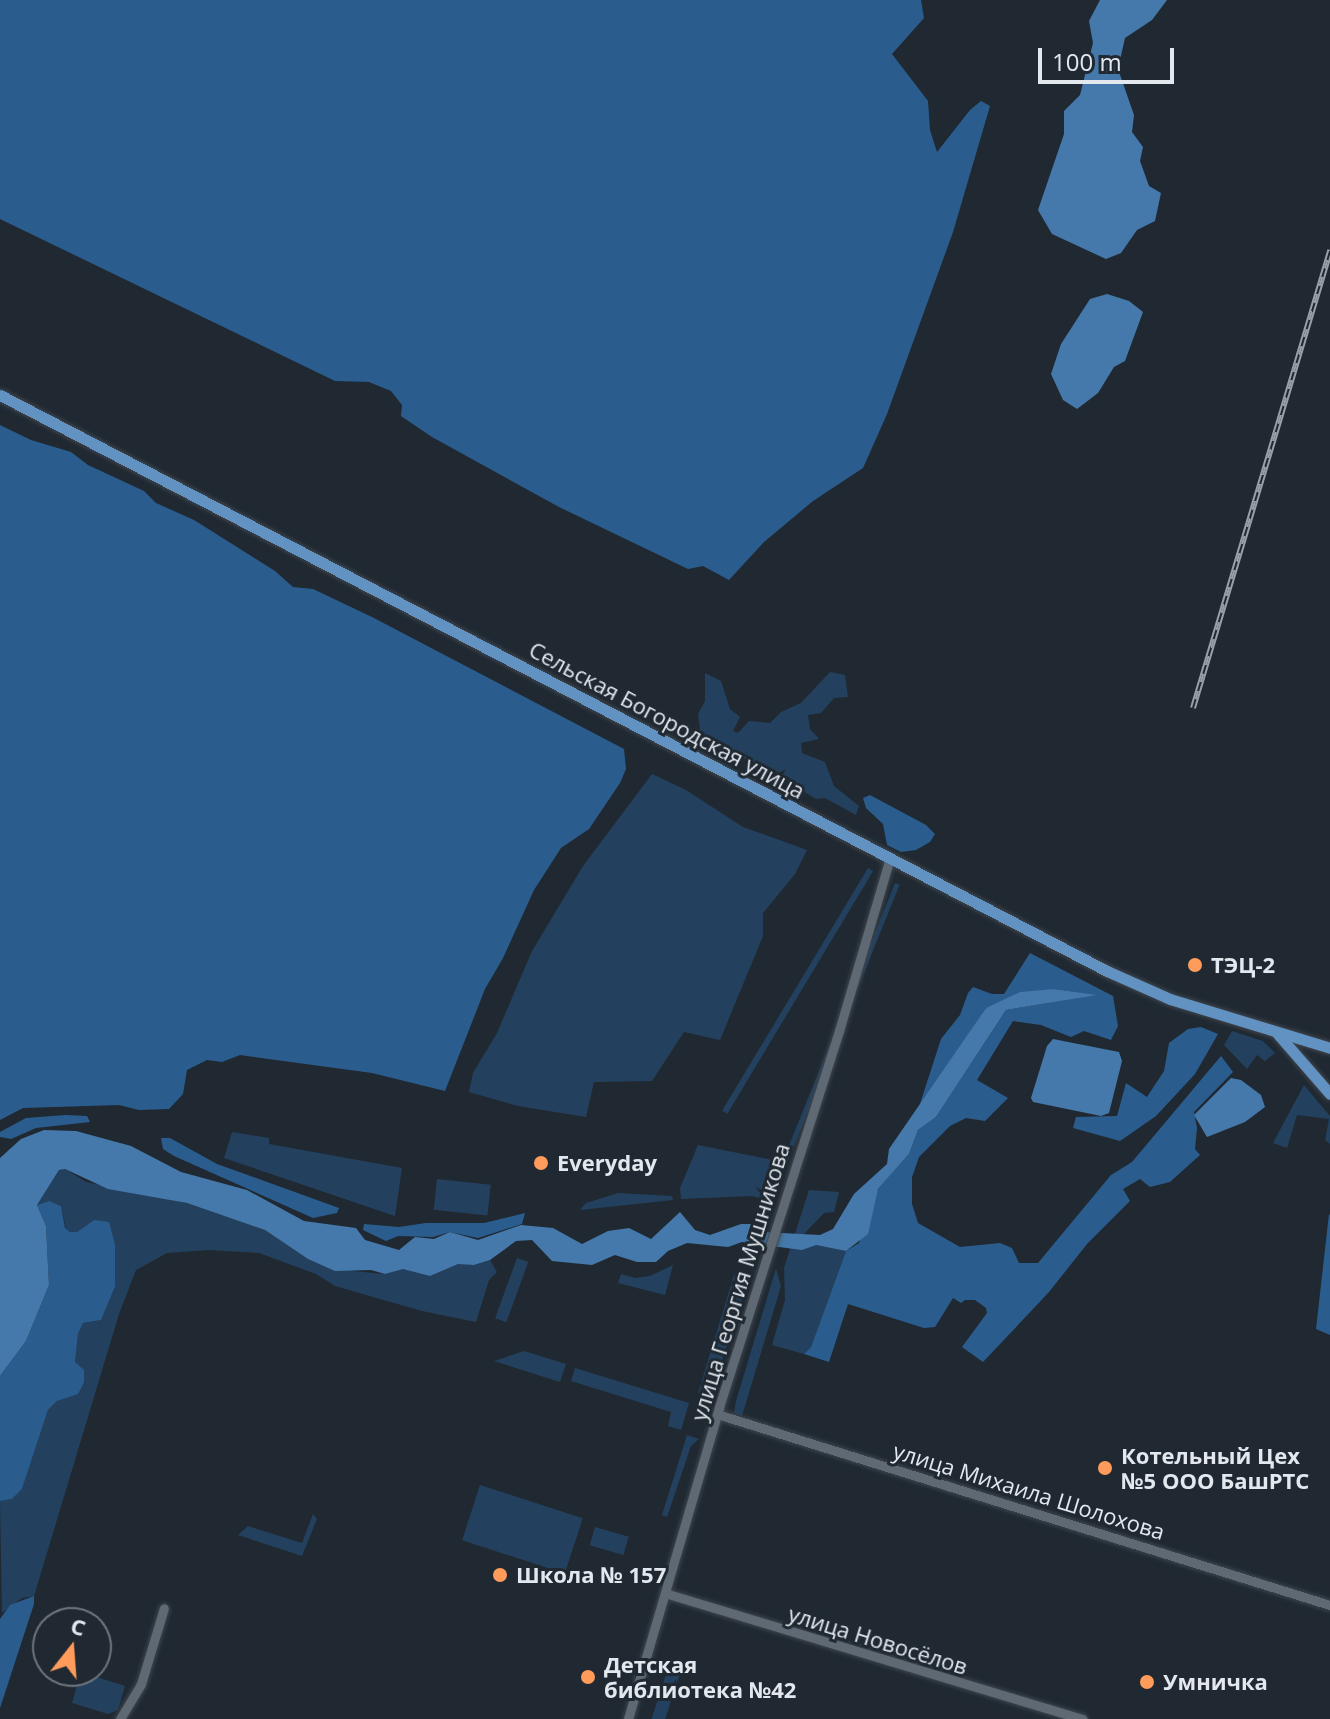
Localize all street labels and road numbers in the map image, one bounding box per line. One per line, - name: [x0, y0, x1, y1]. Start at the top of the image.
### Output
- street label: Сельская Богородская улица: [525, 636, 809, 804]
- street label: улица Георгия Мушникова: [685, 1140, 795, 1424]
- street label: улица Михаила Шолохова: [890, 1437, 1168, 1545]
- street label: улица Новосёлов: [785, 1600, 971, 1680]

